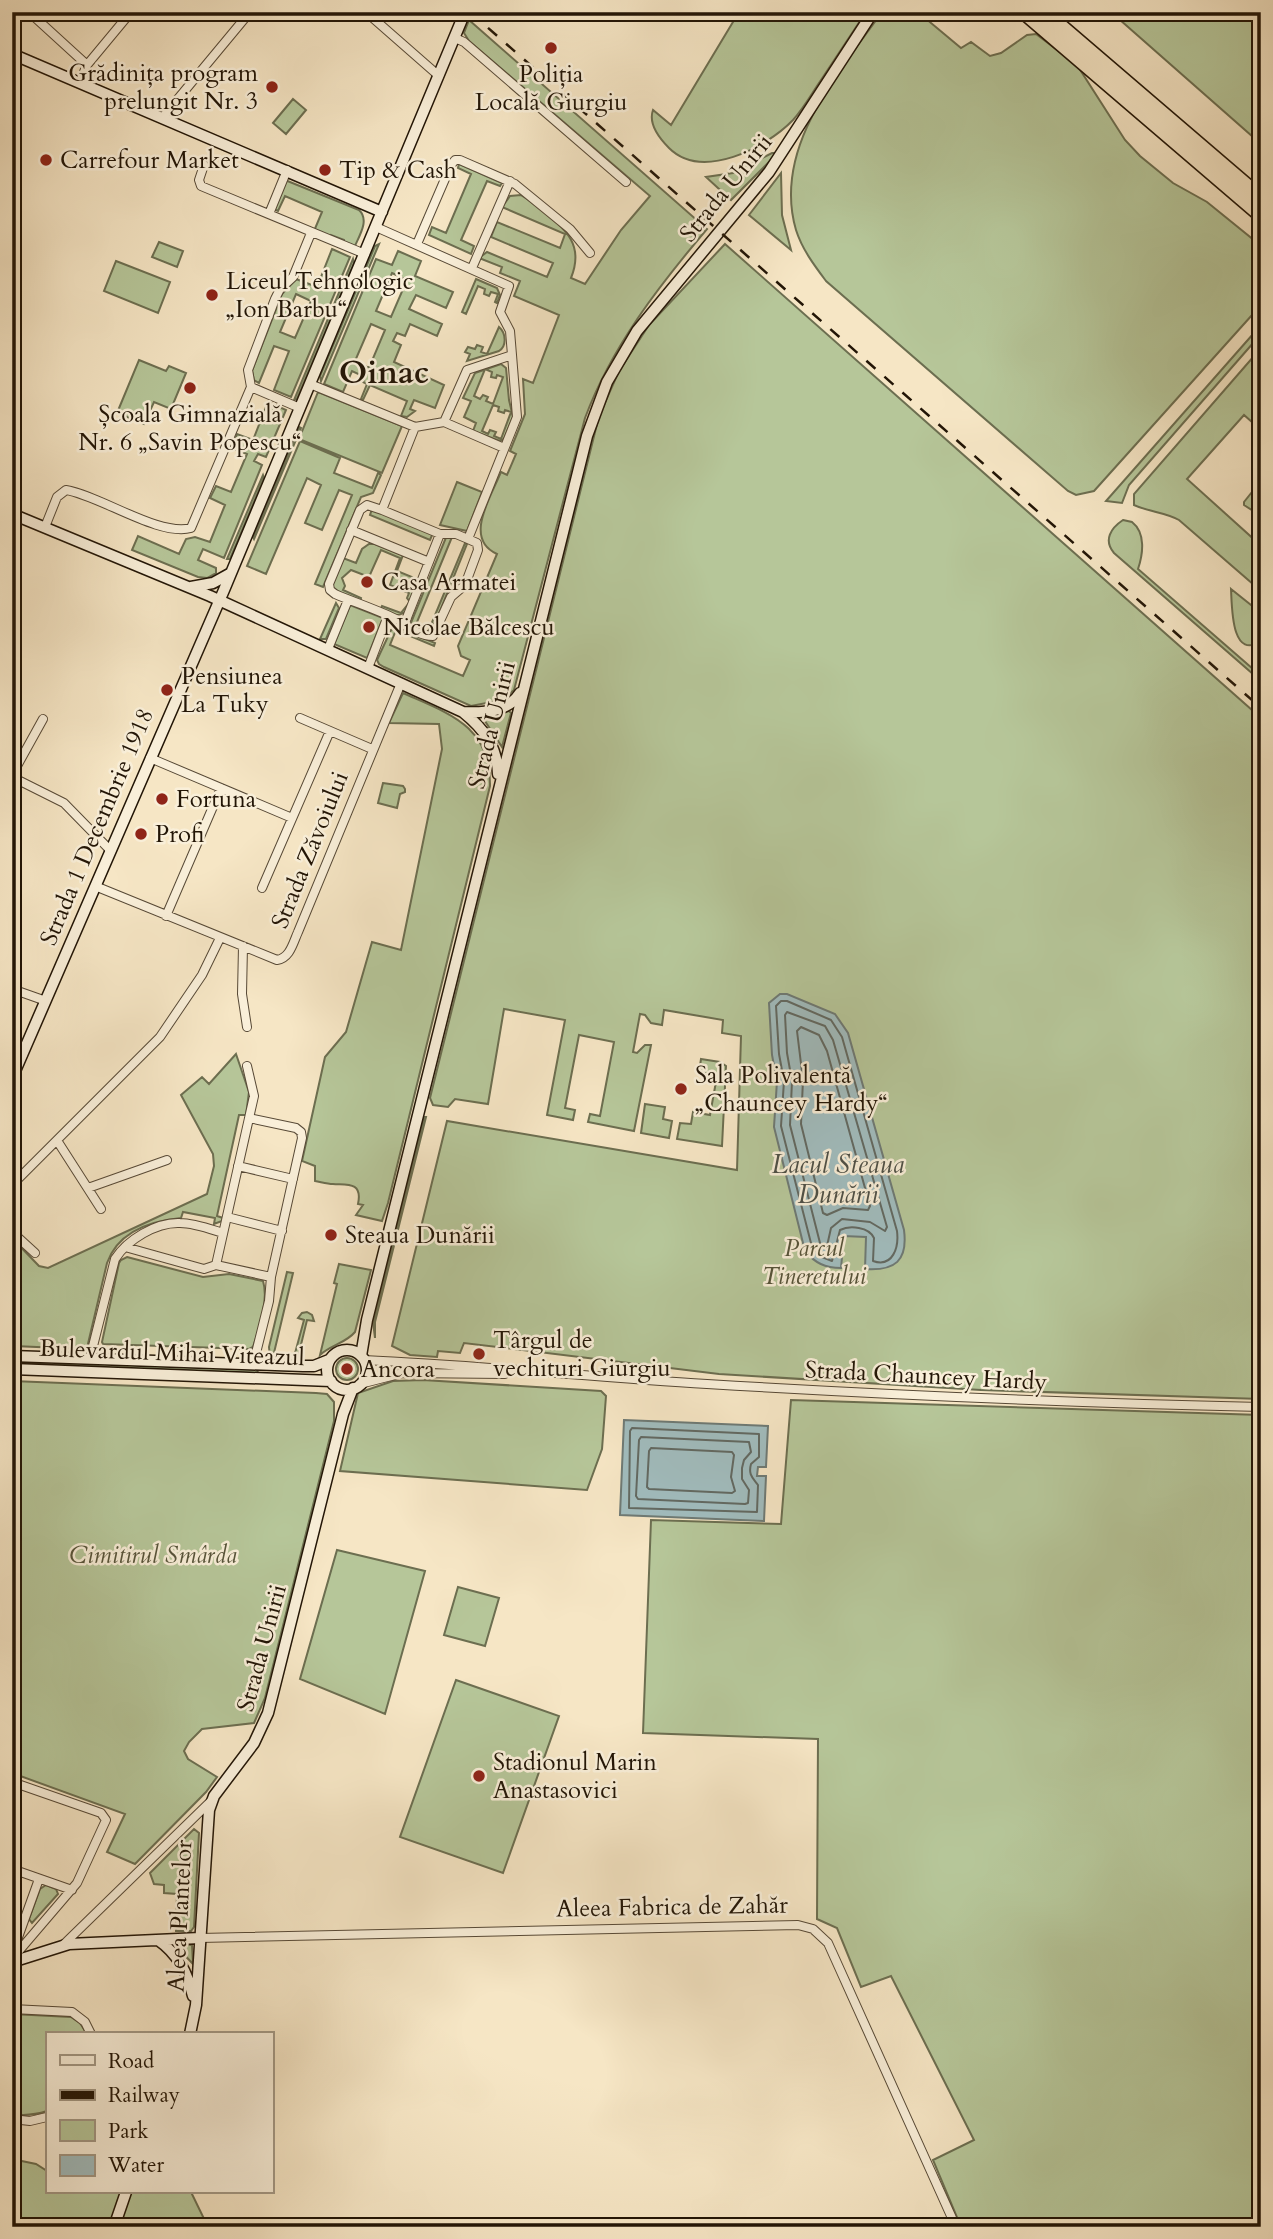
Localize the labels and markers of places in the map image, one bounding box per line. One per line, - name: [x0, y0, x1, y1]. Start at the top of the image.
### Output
- marker: Poliția Locală Giurgiu: [543, 40, 559, 56]
- place label: Grădinița program prelungit Nr. 3: [68, 57, 259, 118]
- place label: Poliția Locală Giurgiu: [475, 58, 627, 119]
- marker: Grădinița program prelungit Nr. 3: [264, 79, 280, 95]
- place label: Carrefour Market: [60, 144, 239, 177]
- marker: Carrefour Market: [38, 152, 54, 168]
- place label: Tip & Cash: [339, 154, 457, 187]
- marker: Tip & Cash: [317, 162, 333, 178]
- place label: Liceul Tehnologic „Ion Barbu“: [226, 265, 413, 326]
- marker: Liceul Tehnologic „Ion Barbu“: [204, 287, 220, 303]
- marker: Școala Gimnazială Nr. 6 „Savin Popescu“: [182, 380, 198, 396]
- place label: Școala Gimnazială Nr. 6 „Savin Popescu“: [78, 398, 302, 459]
- place label: Casa Armatei: [381, 566, 517, 599]
- marker: Casa Armatei: [359, 574, 375, 590]
- place label: Nicolae Bălcescu: [383, 611, 555, 644]
- marker: Nicolae Bălcescu: [361, 619, 377, 635]
- place label: Pensiunea La Tuky: [181, 660, 283, 721]
- marker: Pensiunea La Tuky: [159, 682, 175, 698]
- place label: Fortuna: [176, 783, 257, 816]
- marker: Fortuna: [154, 791, 170, 807]
- place label: Profi: [155, 818, 205, 851]
- marker: Profi: [133, 826, 149, 842]
- place label: Sala Polivalentă „Chauncey Hardy“: [695, 1059, 888, 1120]
- marker: Sala Polivalentă „Chauncey Hardy“: [673, 1081, 689, 1097]
- place label: Steaua Dunării: [345, 1219, 495, 1252]
- marker: Steaua Dunării: [323, 1227, 339, 1243]
- place label: Târgul de vechituri Giurgiu: [493, 1324, 671, 1385]
- marker: Târgul de vechituri Giurgiu: [471, 1346, 487, 1362]
- place label: Ancora: [361, 1353, 435, 1386]
- marker: Ancora: [339, 1361, 355, 1377]
- place label: Stadionul Marin Anastasovici: [493, 1746, 657, 1807]
- marker: Stadionul Marin Anastasovici: [471, 1768, 487, 1784]

